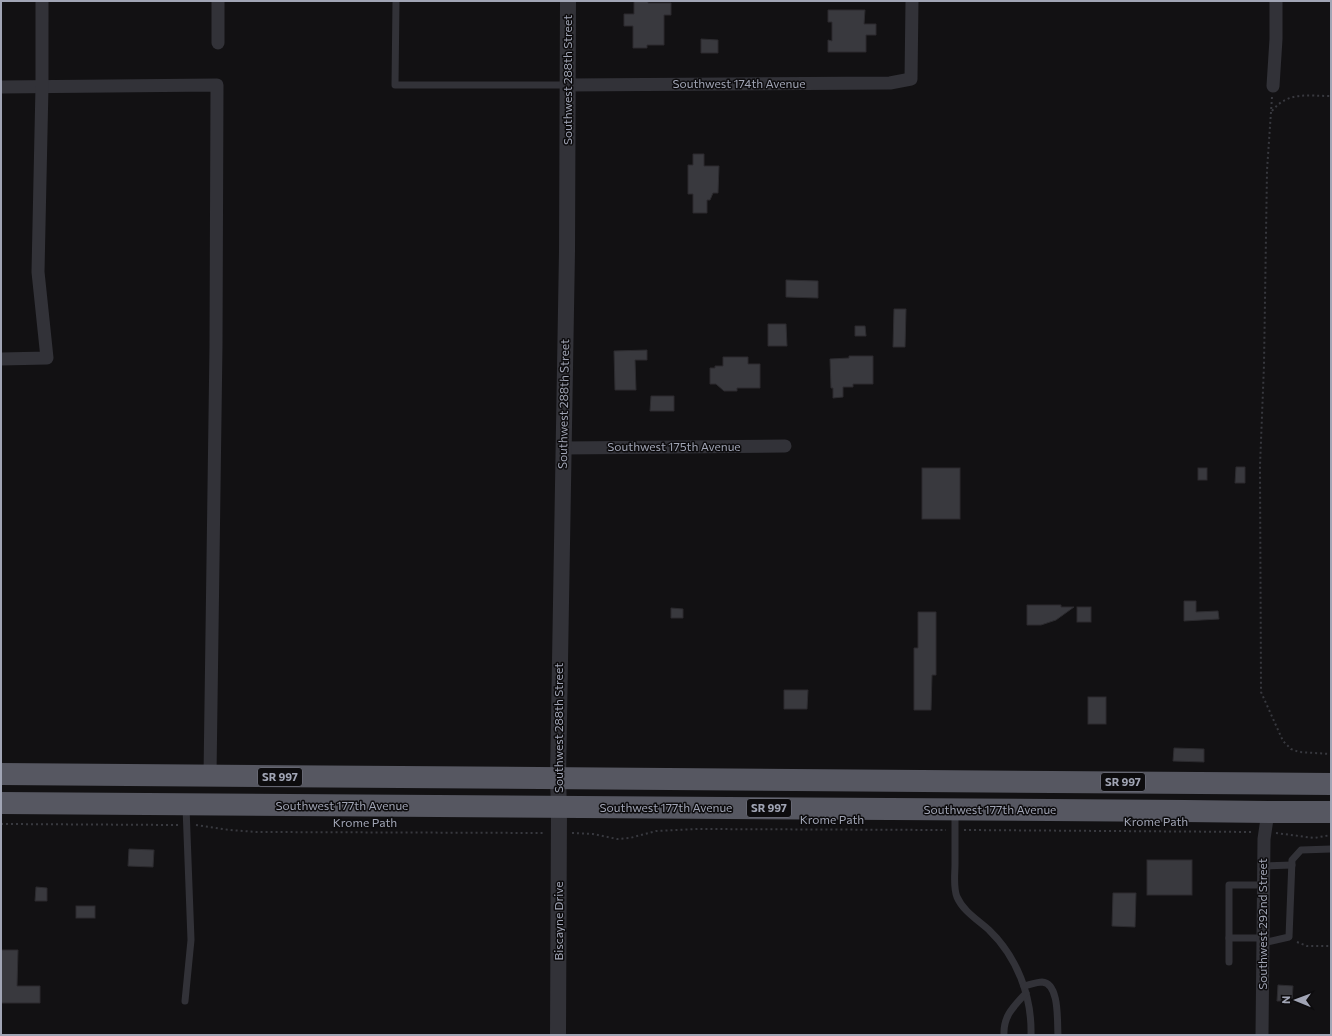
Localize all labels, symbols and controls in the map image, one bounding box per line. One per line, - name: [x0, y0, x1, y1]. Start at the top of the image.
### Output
- street label: Southwest 288th Street: [560, 15, 574, 145]
- street label: Southwest 174th Avenue: [673, 76, 805, 90]
- street label: Southwest 288th Street: [555, 339, 571, 469]
- street label: Southwest 175th Avenue: [607, 439, 741, 453]
- street label: Southwest 288th Street: [551, 663, 565, 793]
- road number: SR 997: [258, 768, 302, 786]
- road number: SR 997: [1101, 773, 1145, 791]
- street label: Southwest 177th Avenue: [276, 798, 408, 812]
- road number: SR 997: [747, 799, 791, 817]
- street label: Southwest 177th Avenue: [600, 800, 732, 814]
- street label: Southwest 177th Avenue: [924, 802, 1056, 816]
- street label: Krome Path: [800, 812, 864, 826]
- street label: Krome Path: [1124, 814, 1188, 828]
- street label: Krome Path: [333, 815, 397, 829]
- street label: Southwest 292nd Street: [1255, 858, 1269, 990]
- street label: Biscayne Drive: [551, 881, 565, 961]
- north arrow: [1276, 980, 1316, 1020]
- text: N: [1279, 996, 1292, 1004]

